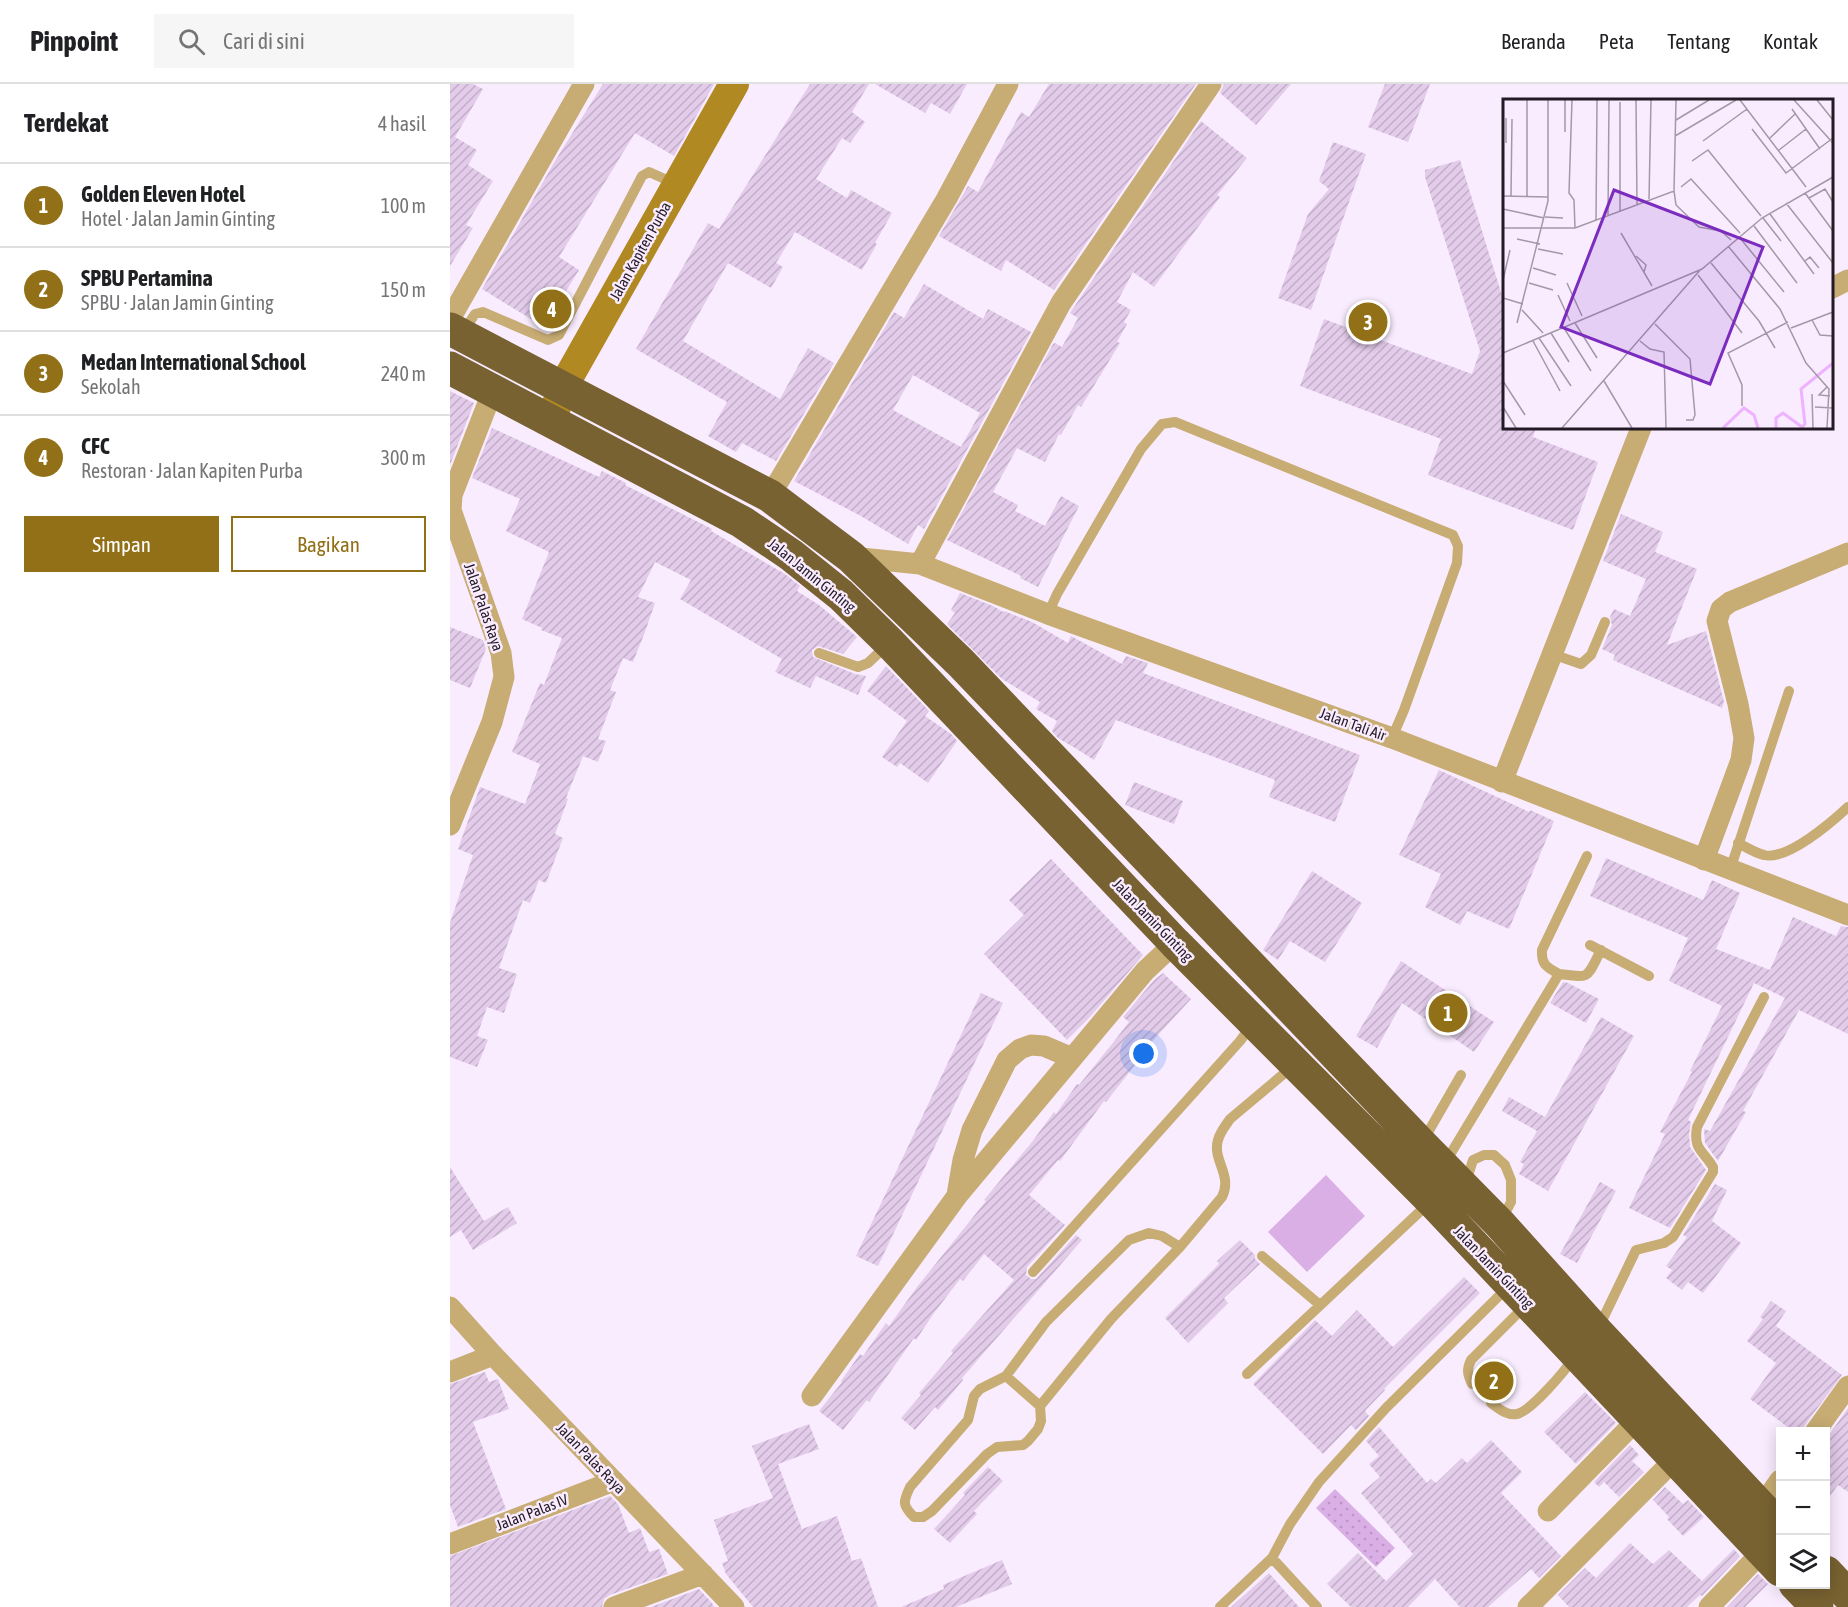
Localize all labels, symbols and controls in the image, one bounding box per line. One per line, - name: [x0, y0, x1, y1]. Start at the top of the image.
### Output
- search box: [154, 14, 574, 68]
- text: Pinpoint: [30, 25, 118, 57]
- icon: search: [175, 25, 208, 58]
- text: Cari di sini: [223, 28, 305, 54]
- text: Beranda: [1501, 29, 1566, 53]
- text: Peta: [1599, 29, 1634, 53]
- text: Tentang: [1667, 29, 1730, 53]
- text: Kontak: [1763, 29, 1818, 53]
- inset map: [1503, 99, 1833, 429]
- text: Terdekat: [24, 108, 108, 138]
- text: 4 hasil: [378, 112, 426, 135]
- text: Golden Eleven Hotel: [81, 181, 245, 207]
- text: 1: [39, 194, 48, 217]
- text: 100 m: [381, 194, 426, 217]
- street label: Jalan Kapiten Purba: [606, 199, 674, 303]
- text: Hotel · Jalan Jamin Ginting: [81, 207, 275, 230]
- text: SPBU Pertamina: [81, 265, 213, 291]
- text: 2: [39, 278, 48, 301]
- text: 150 m: [381, 278, 426, 301]
- pin: 4: [532, 286, 572, 332]
- text: SPBU · Jalan Jamin Ginting: [81, 291, 274, 314]
- pin: 3: [1348, 300, 1388, 344]
- text: Medan International School: [81, 349, 306, 375]
- text: 3: [39, 362, 48, 385]
- text: 240 m: [381, 362, 426, 385]
- text: Sekolah: [81, 375, 141, 398]
- text: CFC: [81, 433, 110, 459]
- text: 4: [39, 446, 48, 469]
- text: 300 m: [381, 446, 426, 469]
- text: Restoran · Jalan Kapiten Purba: [81, 459, 303, 482]
- button: Simpan: [24, 516, 219, 572]
- button: Bagikan: [231, 516, 426, 572]
- street label: Jalan Jamin Ginting: [765, 535, 860, 616]
- street label: Jalan Palas Raya: [461, 561, 507, 653]
- street label: Jalan Tali Air: [1318, 704, 1389, 744]
- street label: Jalan Jamin Ginting: [1110, 875, 1197, 965]
- pin: 1: [1428, 990, 1468, 1036]
- your location: [1129, 1039, 1158, 1068]
- street label: Jalan Jamin Ginting: [1451, 1222, 1538, 1312]
- pin: 2: [1474, 1358, 1514, 1404]
- street label: Jalan Palas Raya: [553, 1419, 629, 1497]
- map controls: [1776, 1427, 1830, 1589]
- button: +: [1776, 1427, 1830, 1481]
- button: −: [1776, 1481, 1830, 1535]
- street label: Jalan Palas IV: [494, 1490, 571, 1533]
- button: layers: [1776, 1535, 1830, 1589]

